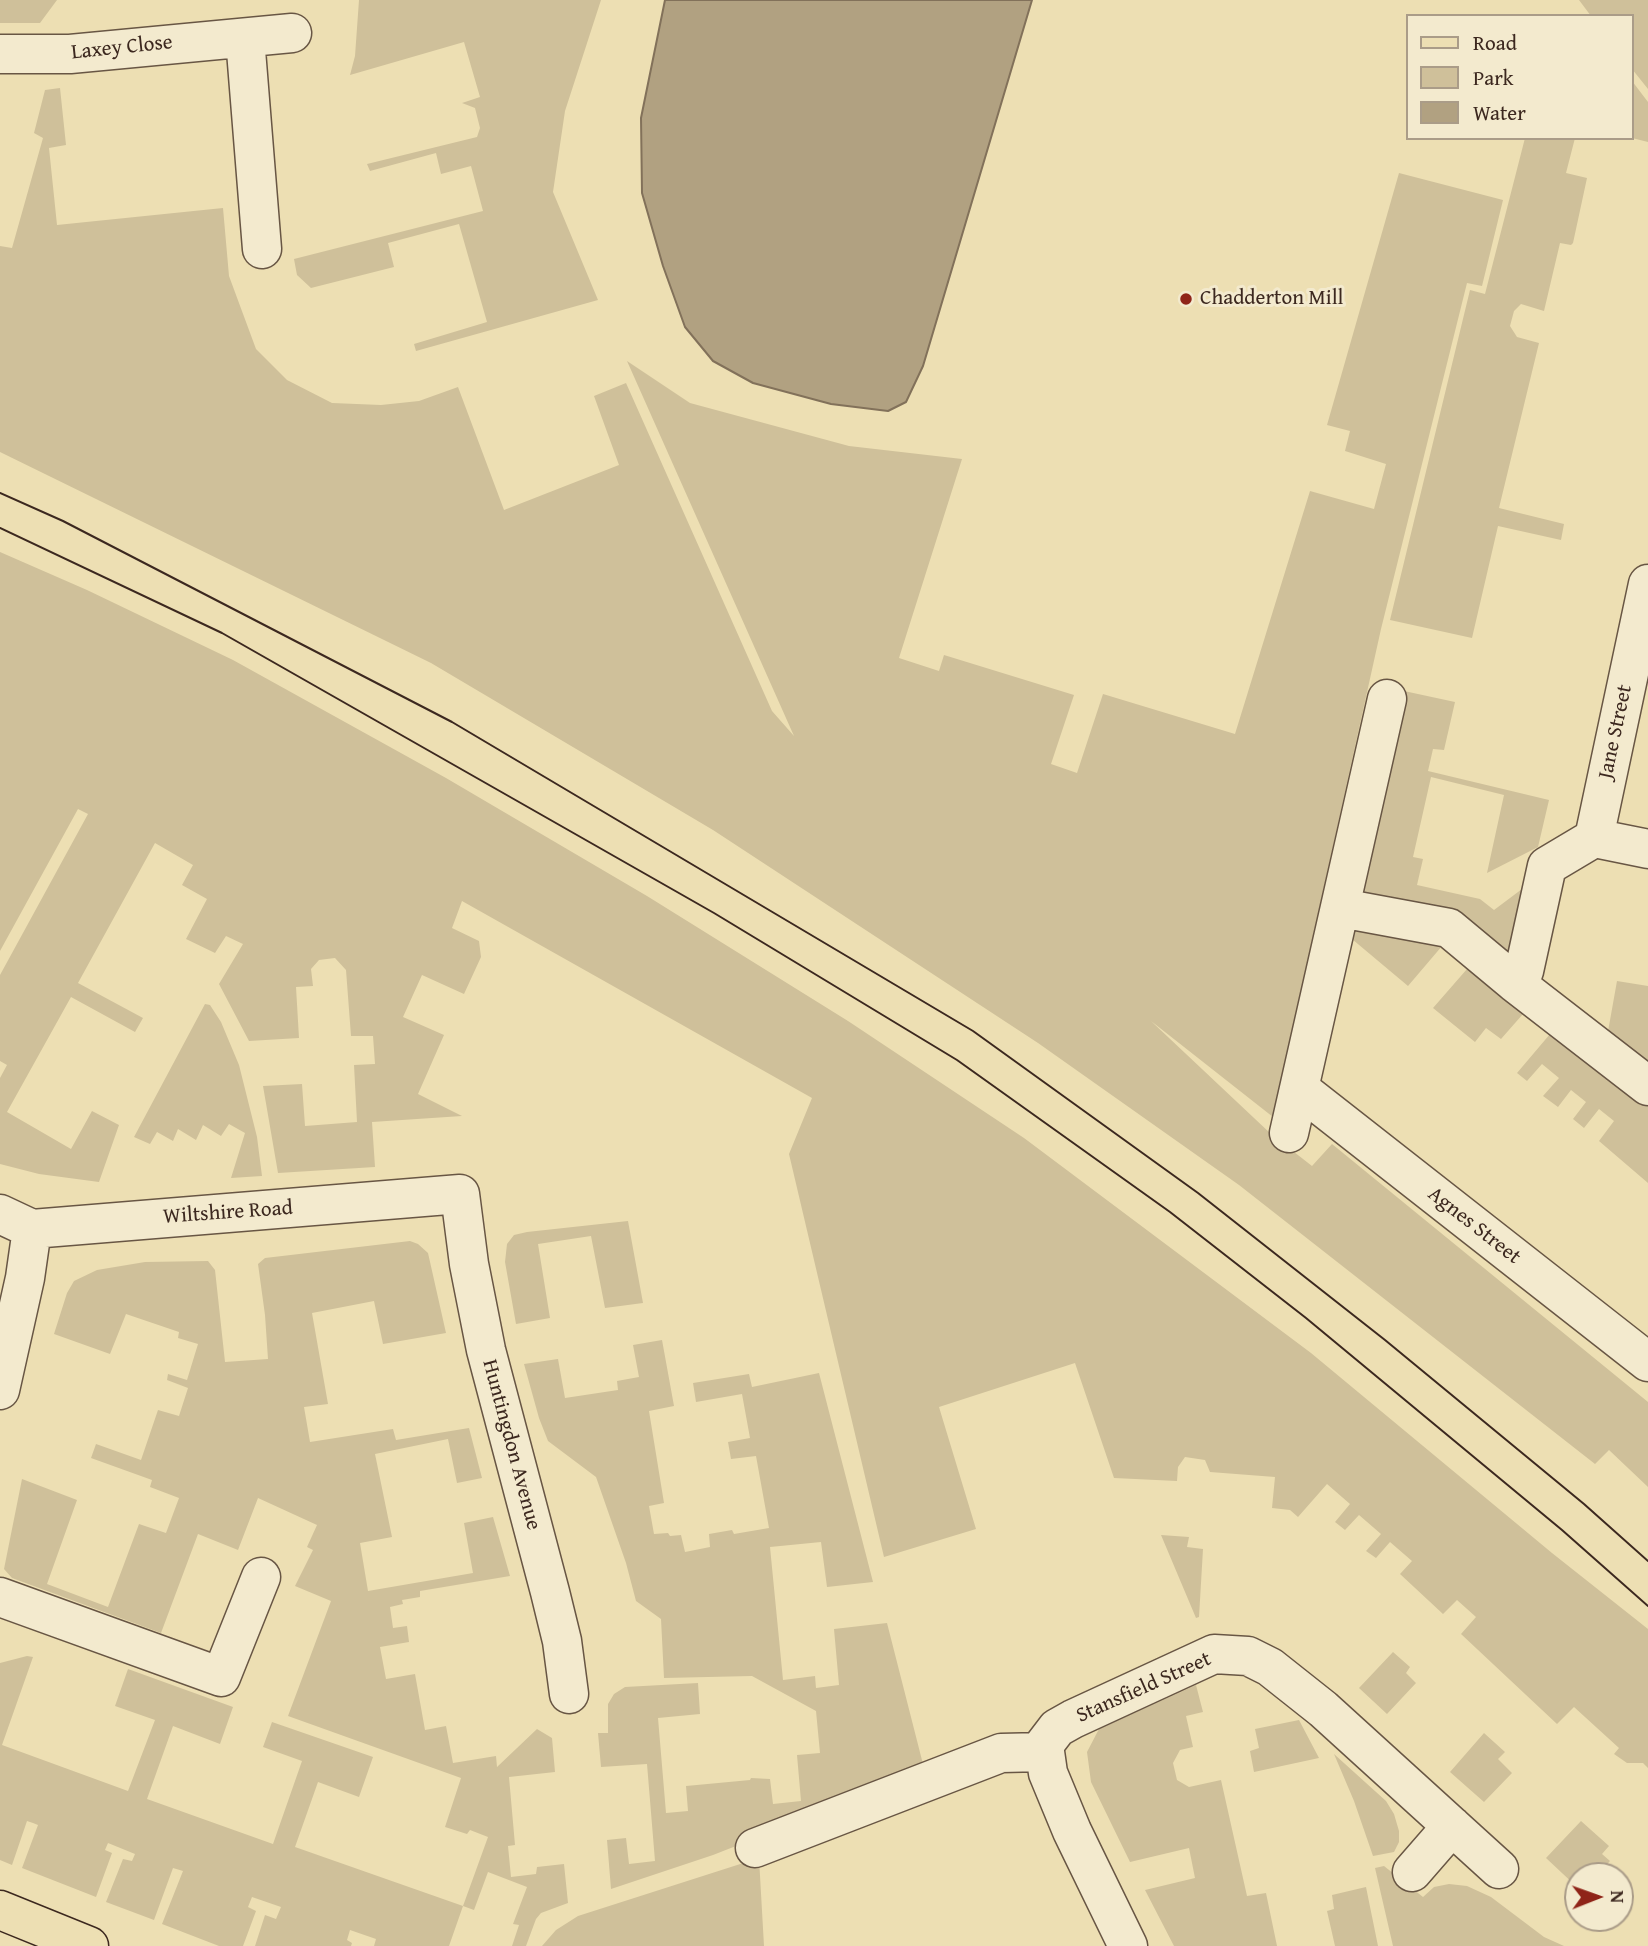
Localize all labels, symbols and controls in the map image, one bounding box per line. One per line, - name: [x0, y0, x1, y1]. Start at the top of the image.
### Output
- legend: [1406, 14, 1634, 140]
- text: Road: [1473, 27, 1517, 58]
- street label: Laxey Close: [70, 30, 174, 66]
- text: Park: [1473, 62, 1514, 93]
- text: Water: [1473, 97, 1526, 128]
- place label: Chadderton Mill: [1200, 286, 1344, 312]
- marker: Chadderton Mill: [1178, 291, 1194, 307]
- street label: Jane Street: [1594, 682, 1638, 782]
- street label: Agnes Street: [1423, 1182, 1525, 1270]
- street label: Wiltshire Road: [162, 1196, 294, 1230]
- street label: Huntingdon Avenue: [476, 1357, 546, 1533]
- street label: Stansfield Street: [1073, 1647, 1215, 1729]
- north arrow: [1564, 1862, 1634, 1932]
- text: N: [1604, 1890, 1632, 1903]

